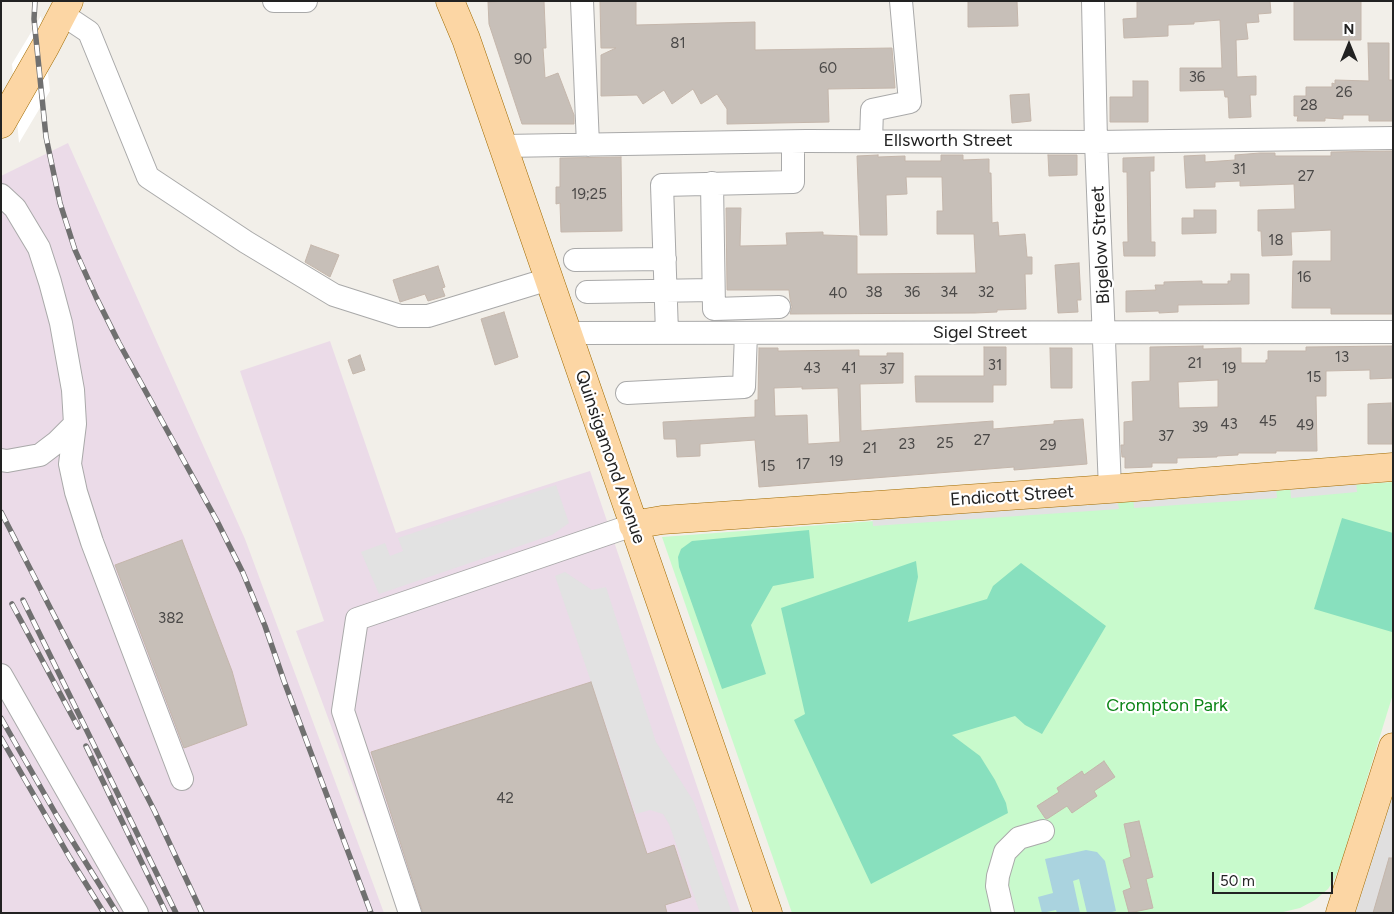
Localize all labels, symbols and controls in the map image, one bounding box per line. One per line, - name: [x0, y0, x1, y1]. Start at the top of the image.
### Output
- north arrow: [1324, 20, 1374, 70]
- text: N: [1344, 21, 1354, 38]
- house number: 81: [670, 35, 686, 53]
- house number: 90: [514, 51, 532, 69]
- house number: 60: [819, 60, 837, 78]
- house number: 36: [1189, 69, 1205, 87]
- house number: 26: [1336, 84, 1352, 102]
- house number: 28: [1300, 97, 1318, 115]
- street label: Ellsworth Street: [883, 130, 1013, 152]
- house number: 31: [1232, 161, 1246, 179]
- house number: 27: [1298, 168, 1314, 186]
- street label: Bigelow Street: [1087, 185, 1115, 305]
- house number: 19;25: [571, 186, 607, 204]
- house number: 18: [1268, 232, 1284, 250]
- house number: 16: [1297, 269, 1311, 287]
- house number: 38: [865, 284, 883, 302]
- house number: 36: [904, 284, 920, 302]
- house number: 34: [940, 284, 958, 302]
- house number: 32: [978, 284, 994, 302]
- house number: 40: [829, 285, 847, 303]
- street label: Sigel Street: [933, 322, 1027, 344]
- house number: 13: [1335, 349, 1349, 367]
- house number: 21: [1188, 355, 1202, 373]
- house number: 31: [988, 357, 1002, 375]
- house number: 43: [803, 360, 821, 378]
- house number: 41: [841, 360, 857, 378]
- house number: 19: [1222, 360, 1236, 378]
- house number: 37: [879, 361, 895, 379]
- street label: Quinsigamond Avenue: [570, 367, 650, 547]
- house number: 15: [1307, 369, 1321, 387]
- house number: 45: [1259, 413, 1277, 431]
- house number: 43: [1220, 416, 1238, 434]
- house number: 49: [1296, 417, 1314, 435]
- house number: 39: [1192, 419, 1208, 437]
- house number: 37: [1158, 428, 1174, 446]
- house number: 27: [974, 432, 990, 450]
- house number: 25: [936, 435, 954, 453]
- house number: 23: [899, 436, 915, 454]
- house number: 29: [1040, 437, 1056, 455]
- house number: 21: [863, 440, 877, 458]
- house number: 19: [829, 453, 843, 471]
- house number: 17: [796, 456, 810, 474]
- house number: 15: [761, 458, 775, 476]
- street label: Endicott Street: [949, 481, 1075, 511]
- house number: 382: [158, 610, 184, 628]
- park label: Crompton Park: [1106, 695, 1228, 717]
- house number: 42: [496, 790, 514, 808]
- scale bar: [1214, 862, 1335, 894]
- text: 50 m: [1220, 872, 1255, 890]

